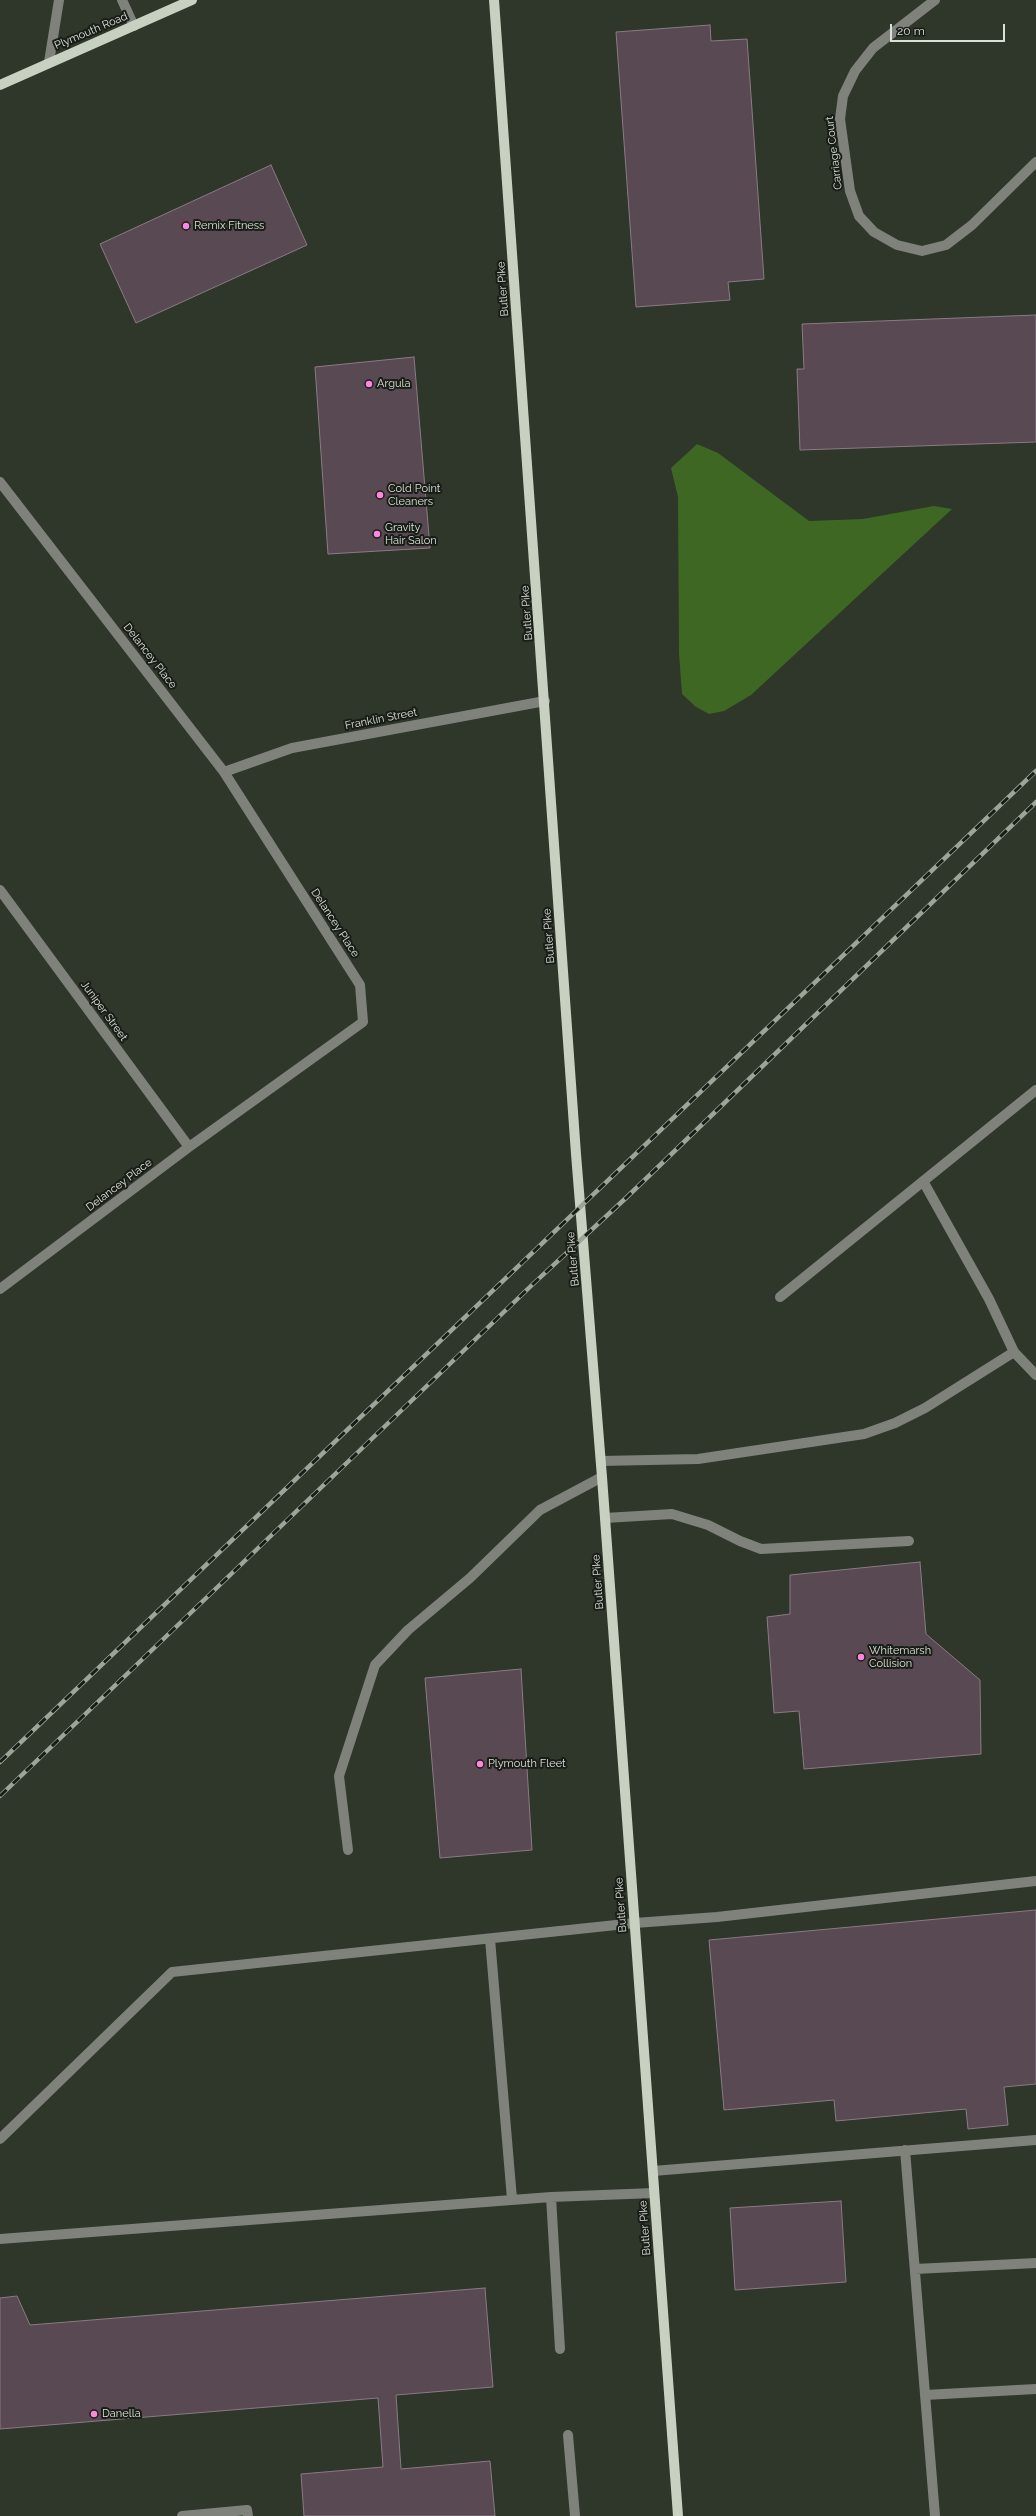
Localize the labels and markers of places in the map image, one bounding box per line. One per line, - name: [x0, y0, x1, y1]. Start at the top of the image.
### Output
- place label: Remix Fitness: [194, 219, 264, 233]
- marker: Remix Fitness: [181, 221, 191, 231]
- place label: Argula: [377, 377, 410, 391]
- marker: Argula: [364, 379, 374, 389]
- place label: Cold Point Cleaners: [388, 482, 440, 508]
- marker: Cold Point Cleaners: [375, 490, 385, 500]
- place label: Gravity Hair Salon: [385, 521, 437, 547]
- marker: Gravity Hair Salon: [372, 529, 382, 539]
- place label: Whitemarsh Collision: [869, 1644, 931, 1670]
- marker: Whitemarsh Collision: [856, 1652, 866, 1662]
- place label: Plymouth Fleet: [488, 1757, 566, 1771]
- marker: Plymouth Fleet: [475, 1759, 485, 1769]
- place label: Danella: [102, 2407, 141, 2421]
- marker: Danella: [89, 2409, 99, 2419]

